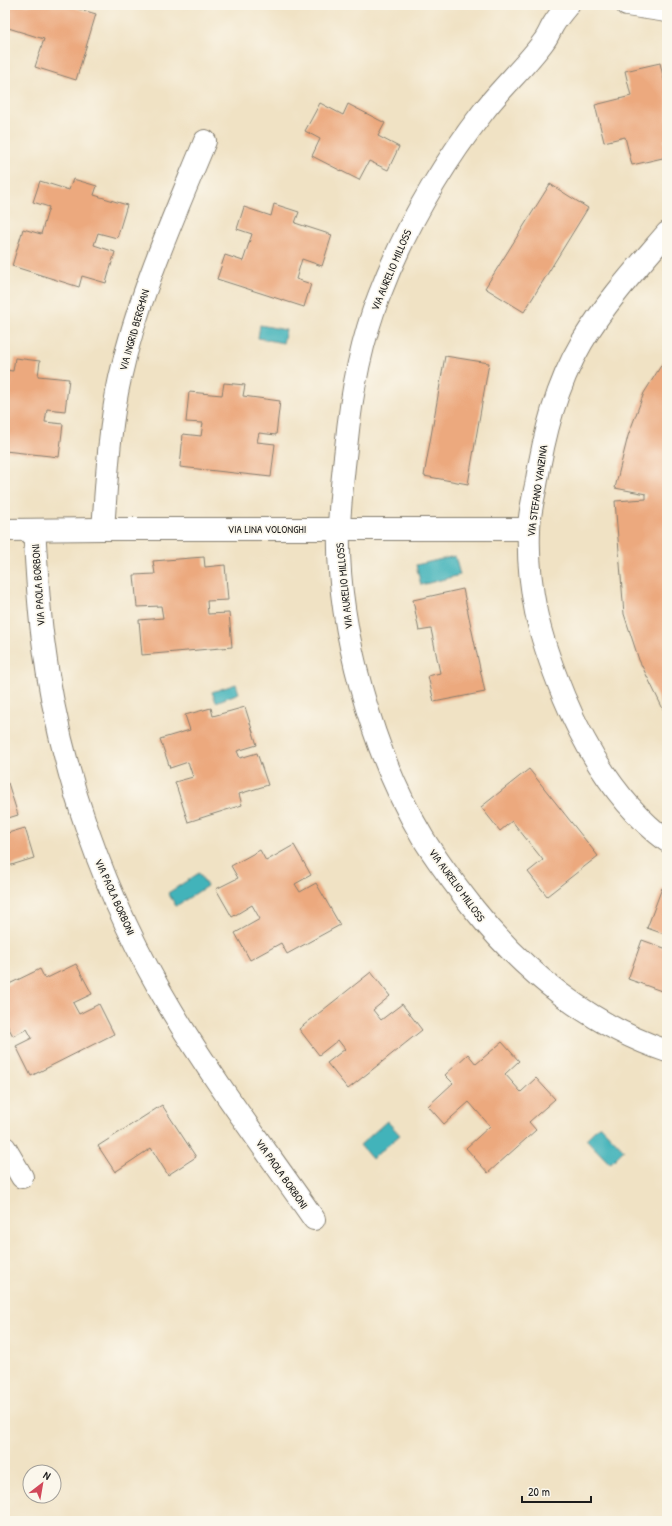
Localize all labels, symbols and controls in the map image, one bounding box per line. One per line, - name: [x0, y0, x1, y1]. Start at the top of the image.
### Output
- street label: VIA AURELIO MILLOSS: [368, 227, 414, 313]
- street label: VIA INGRID BERGMAN: [116, 287, 152, 372]
- street label: VIA STEFANO VANZINA: [524, 444, 550, 538]
- street label: VIA LINA VOLONGHI: [228, 522, 306, 536]
- street label: VIA AURELIO MILLOSS: [333, 542, 355, 630]
- street label: VIA PAOLA BORBONI: [28, 543, 48, 627]
- street label: VIA AURELIO MILLOSS: [426, 846, 488, 924]
- street label: VIA PAOLA BORBONI: [92, 857, 138, 937]
- street label: VIA PAOLA BORBONI: [253, 1136, 311, 1212]
- north arrow: [22, 1464, 62, 1504]
- text: N: [41, 1468, 53, 1483]
- scale bar: [522, 1478, 591, 1504]
- text: 20 m: [528, 1483, 550, 1500]

